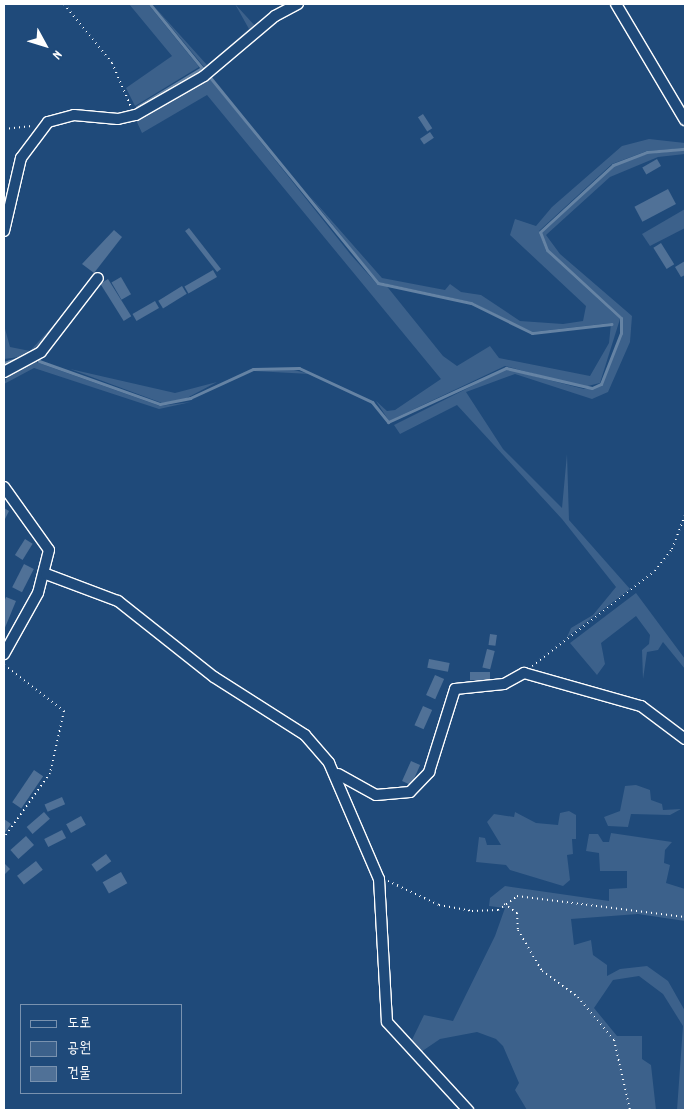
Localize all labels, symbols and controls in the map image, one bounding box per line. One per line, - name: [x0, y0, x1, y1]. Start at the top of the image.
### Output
- north arrow: [20, 20, 70, 70]
- text: N: [47, 45, 67, 63]
- legend: [20, 1004, 182, 1094]
- text: 도로: [67, 1013, 91, 1035]
- text: 공원: [67, 1038, 91, 1060]
- text: 건물: [67, 1063, 91, 1085]

